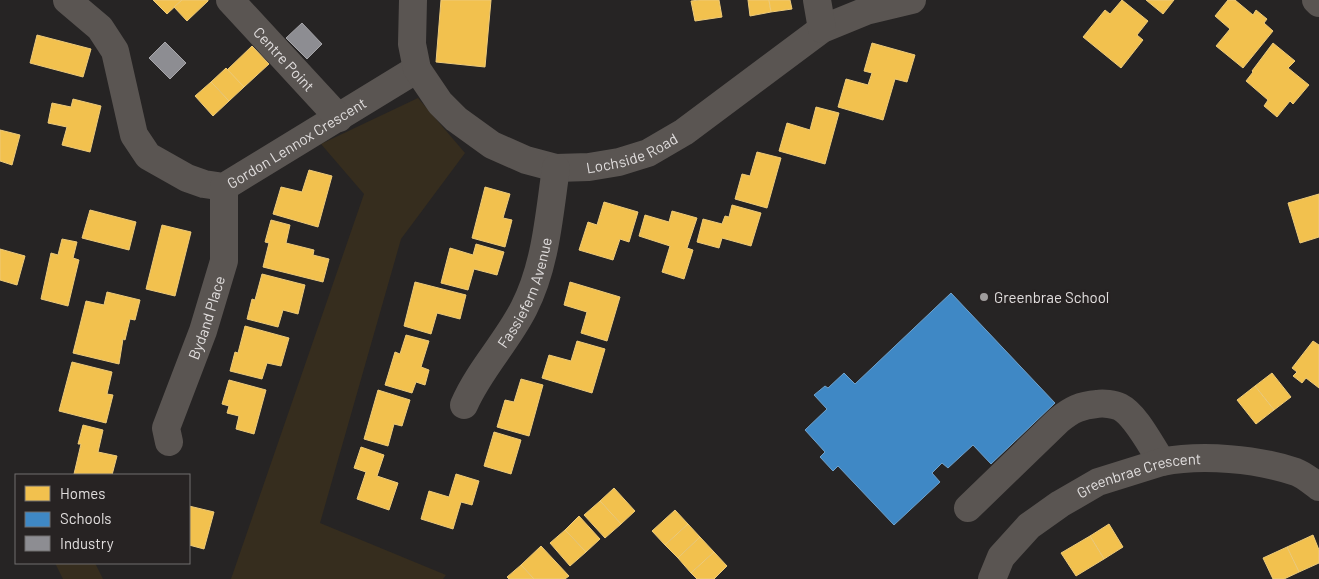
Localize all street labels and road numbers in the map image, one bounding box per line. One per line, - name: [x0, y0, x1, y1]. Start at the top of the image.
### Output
- street label: Centre Point: [250, 23, 318, 95]
- street label: Gordon Lennox Crescent: [223, 93, 369, 192]
- street label: Lochside Road: [585, 129, 681, 176]
- street label: Fassiefern Avenue: [493, 236, 555, 351]
- street label: Bydand Place: [184, 274, 228, 362]
- street label: Greenbrae Crescent: [1073, 449, 1201, 502]

